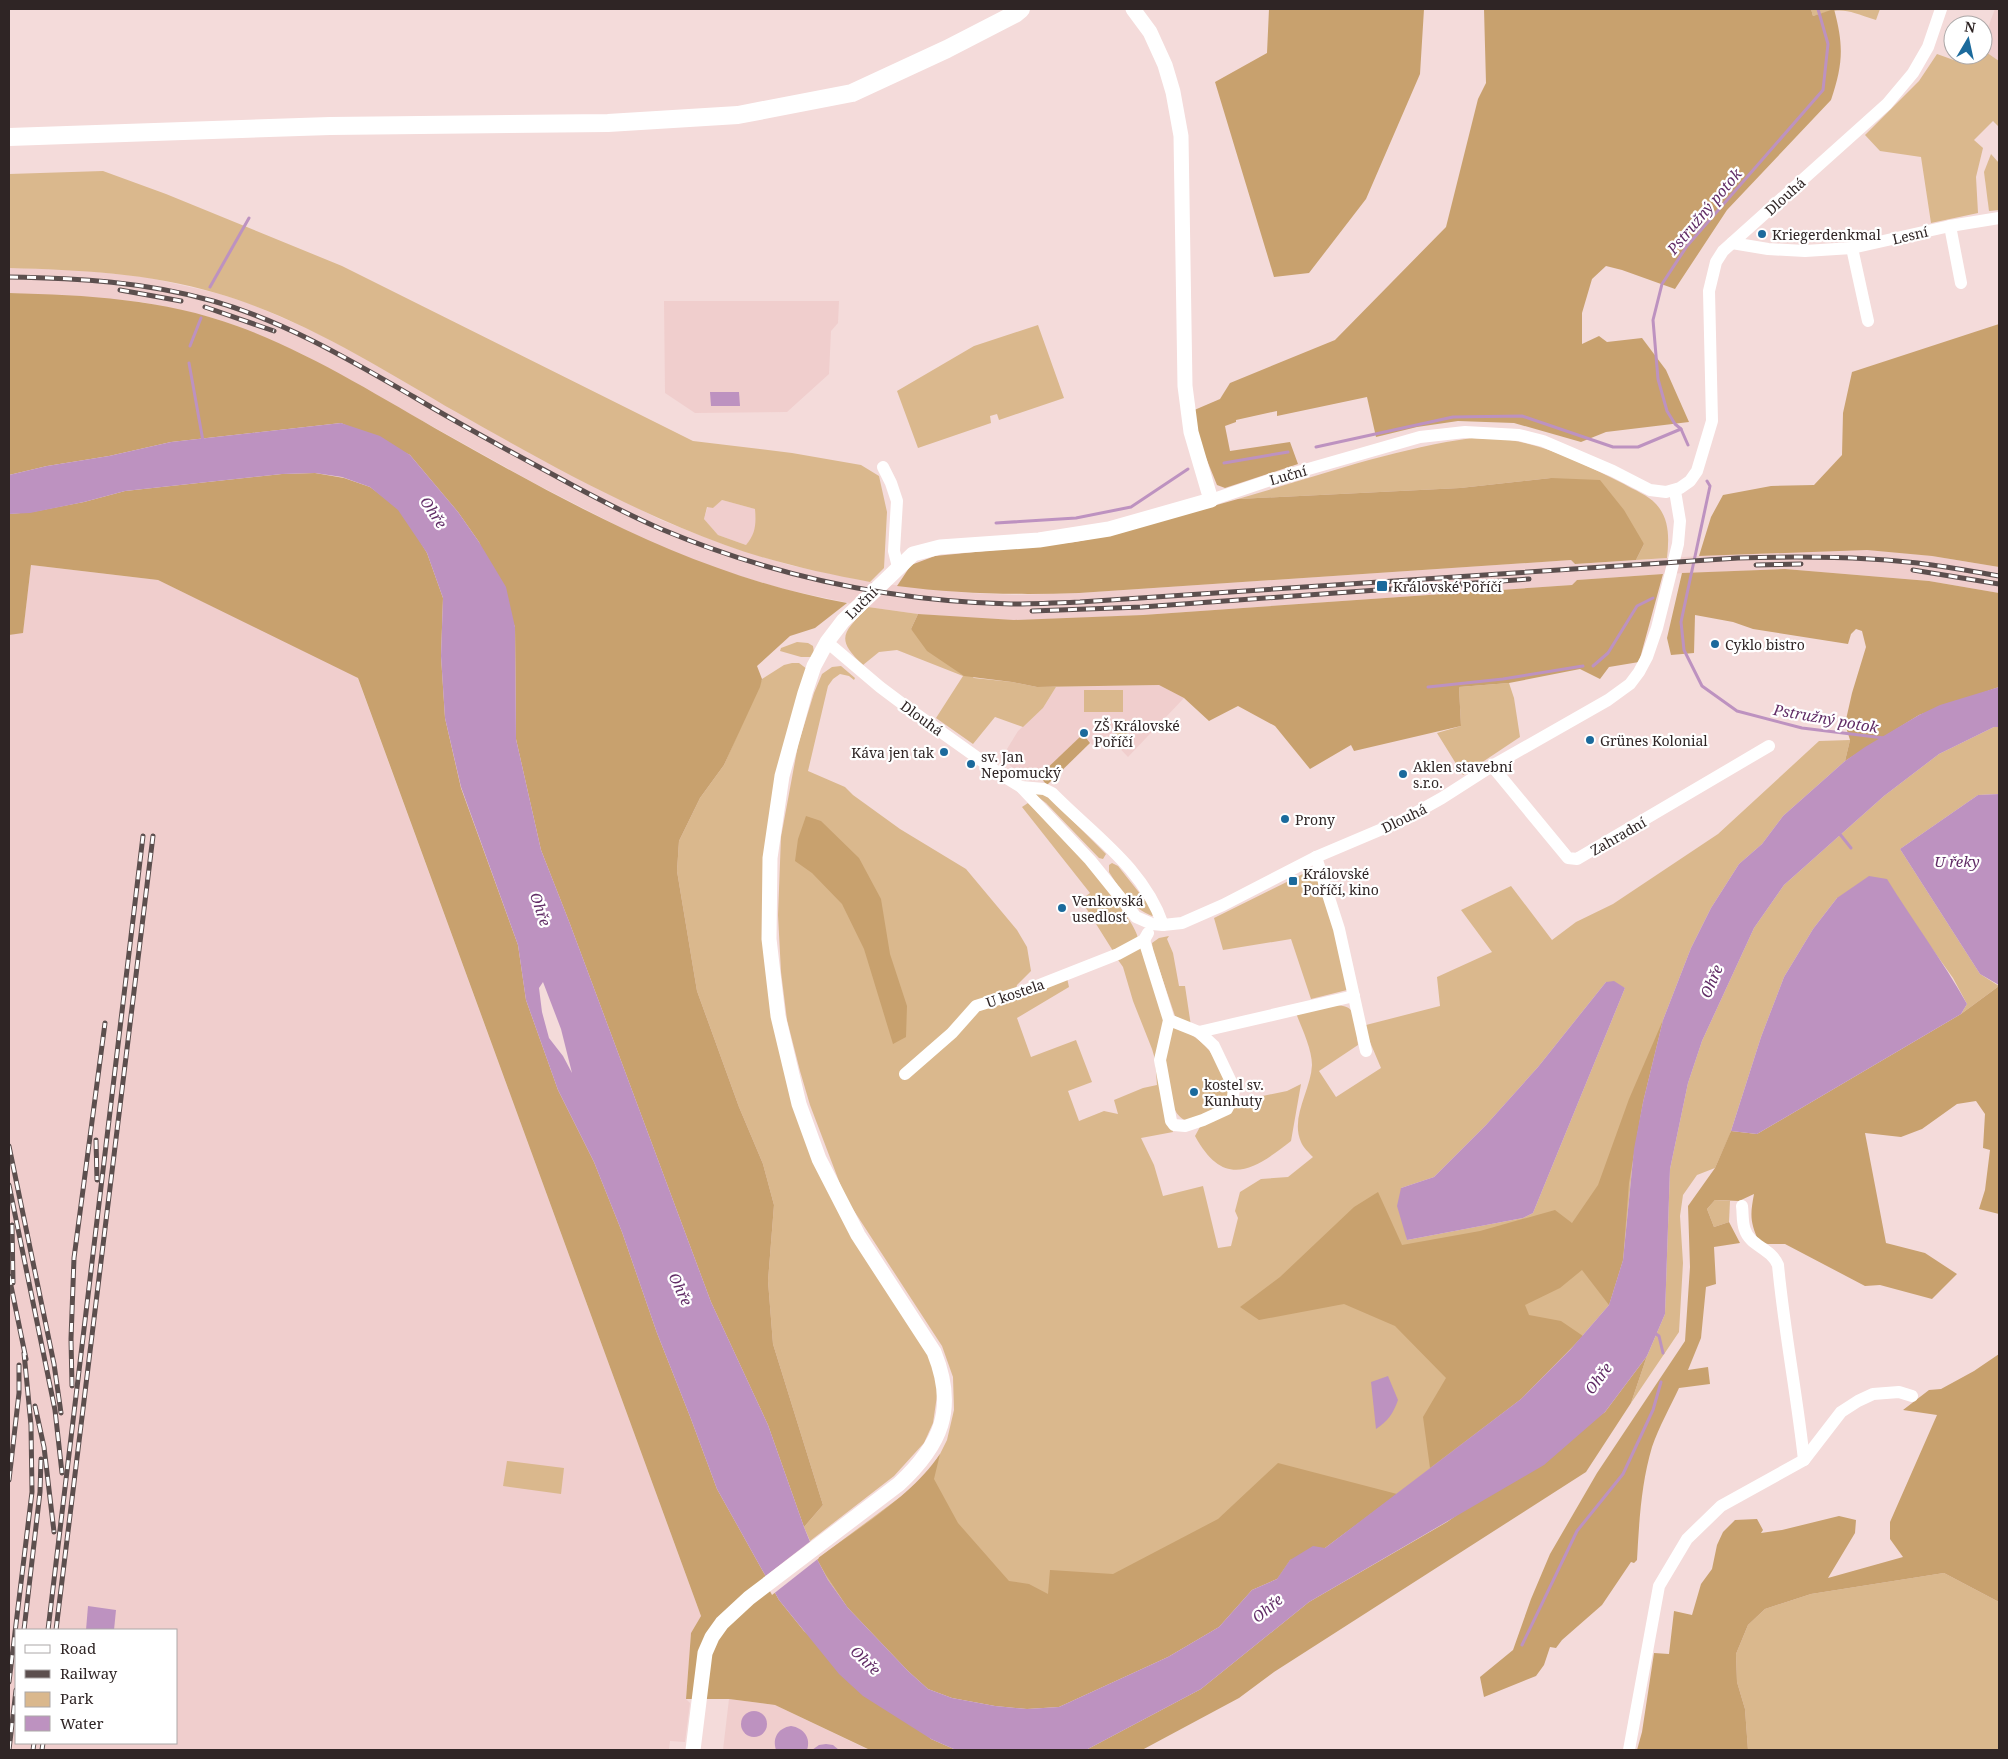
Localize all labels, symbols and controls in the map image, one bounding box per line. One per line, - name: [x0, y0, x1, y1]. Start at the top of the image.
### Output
- north arrow: [1943, 15, 1993, 65]
- text: N: [1963, 16, 1977, 37]
- water label: Pstružný potok: [1662, 164, 1746, 259]
- street label: Dlouhá: [1761, 173, 1809, 219]
- street label: Lesní: [1890, 222, 1930, 248]
- place label: Kriegerdenkmal: [1772, 225, 1881, 244]
- marker: Kriegerdenkmal: [1756, 228, 1768, 240]
- street label: Luční: [1267, 460, 1309, 489]
- water label: Ohře: [416, 492, 452, 532]
- place label: Královské Poříčí: [1393, 577, 1502, 596]
- marker: Královské Poříčí: [1375, 579, 1389, 593]
- street label: Luční: [841, 582, 882, 623]
- place label: Cyklo bistro: [1725, 635, 1805, 654]
- marker: Cyklo bistro: [1709, 638, 1721, 650]
- street label: Dlouhá: [897, 696, 947, 740]
- water label: Pstružný potok: [1771, 699, 1880, 737]
- place label: ZŠ Královské Poříčí: [1094, 716, 1180, 751]
- marker: ZŠ Královské Poříčí: [1078, 727, 1090, 739]
- place label: Grünes Kolonial: [1600, 731, 1708, 750]
- marker: Grünes Kolonial: [1584, 734, 1596, 746]
- place label: Káva jen tak: [851, 743, 935, 762]
- marker: Káva jen tak: [938, 746, 950, 758]
- place label: sv. Jan Nepomucký: [981, 747, 1061, 782]
- place label: Aklen stavební s.r.o.: [1413, 757, 1513, 792]
- marker: sv. Jan Nepomucký: [965, 758, 977, 770]
- marker: Aklen stavební s.r.o.: [1397, 768, 1409, 780]
- street label: Dlouhá: [1378, 799, 1430, 837]
- place label: Prony: [1295, 810, 1335, 829]
- street label: Zahradní: [1587, 812, 1650, 860]
- marker: Prony: [1279, 813, 1291, 825]
- water label: U řeky: [1934, 851, 1980, 871]
- place label: Královské Poříčí, kino: [1303, 864, 1379, 899]
- marker: Královské Poříčí, kino: [1287, 875, 1299, 887]
- water label: Ohře: [526, 890, 556, 929]
- place label: Venkovská usedlost: [1072, 891, 1144, 926]
- marker: Venkovská usedlost: [1056, 902, 1068, 914]
- water label: Ohře: [1695, 961, 1727, 1001]
- street label: U kostela: [983, 974, 1047, 1012]
- place label: kostel sv. Kunhuty: [1204, 1075, 1264, 1110]
- marker: kostel sv. Kunhuty: [1188, 1086, 1200, 1098]
- water label: Ohře: [665, 1269, 698, 1309]
- water label: Ohře: [1580, 1358, 1617, 1398]
- water label: Ohře: [1247, 1589, 1287, 1627]
- legend: [15, 1629, 178, 1744]
- text: Road: [60, 1638, 96, 1658]
- water label: Ohře: [847, 1641, 886, 1680]
- text: Railway: [60, 1663, 118, 1683]
- text: Park: [60, 1688, 94, 1708]
- text: Water: [60, 1713, 103, 1733]

